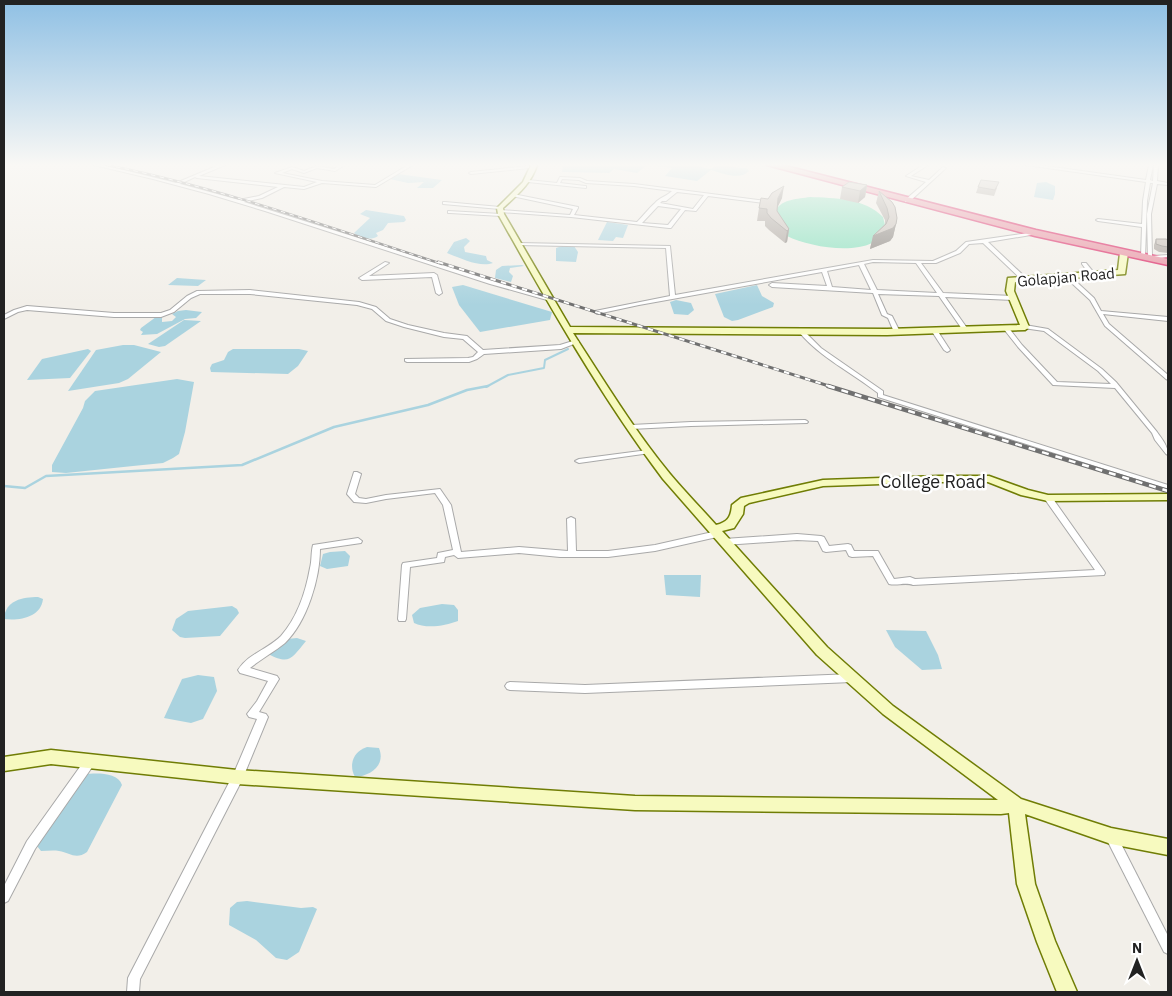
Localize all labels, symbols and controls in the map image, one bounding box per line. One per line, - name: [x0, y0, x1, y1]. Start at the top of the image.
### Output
- street label: Golapjan Road: [1016, 263, 1116, 291]
- street label: College Road: [880, 470, 986, 493]
- north arrow: [1112, 936, 1162, 986]
- text: N: [1132, 939, 1142, 957]

